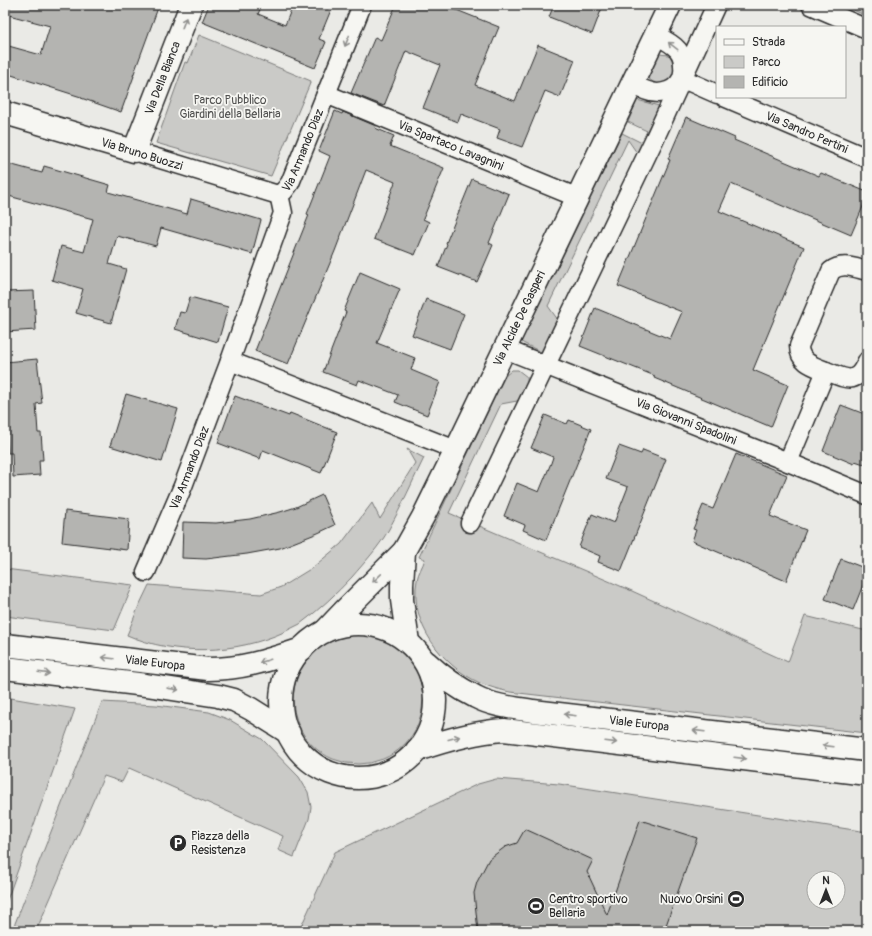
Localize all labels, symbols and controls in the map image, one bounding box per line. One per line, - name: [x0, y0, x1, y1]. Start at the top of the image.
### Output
- one-way arrow: [181, 18, 188, 30]
- legend: [716, 26, 846, 98]
- one-way arrow: [343, 35, 351, 47]
- text: Strada: [752, 35, 786, 50]
- street label: Via Della Bianca: [142, 39, 184, 117]
- one-way arrow: [667, 41, 678, 50]
- text: Parco: [752, 55, 781, 70]
- text: Edificio: [752, 75, 788, 90]
- park label: Parco Pubblico Giardini della Bellaria: [180, 93, 281, 122]
- street label: Via Armando Diaz: [279, 107, 327, 195]
- street label: Via Sandro Pertini: [763, 109, 850, 157]
- street label: Via Spartaco Lavagnini: [396, 117, 506, 174]
- street label: Via Bruno Buozzi: [99, 135, 185, 174]
- street label: Via Alcide De Gasperi: [490, 269, 549, 369]
- street label: Via Giovanni Spadolini: [633, 395, 739, 449]
- street label: Via Armando Diaz: [167, 424, 213, 512]
- one-way arrow: [372, 574, 382, 583]
- street label: Viale Europa: [124, 652, 186, 674]
- one-way arrow: [102, 654, 115, 662]
- one-way arrow: [259, 658, 272, 665]
- one-way arrow: [37, 669, 50, 677]
- one-way arrow: [166, 685, 179, 693]
- one-way arrow: [564, 711, 577, 719]
- street label: Viale Europa: [608, 713, 670, 735]
- one-way arrow: [693, 727, 706, 735]
- one-way arrow: [448, 734, 461, 741]
- one-way arrow: [604, 739, 617, 746]
- one-way arrow: [822, 742, 835, 750]
- one-way arrow: [733, 754, 746, 762]
- place label: Piazza della Resistenza: [191, 829, 250, 858]
- parking icon: Piazza della Resistenza: [168, 833, 188, 853]
- north arrow: [806, 870, 846, 910]
- text: N: [822, 874, 830, 887]
- sports icon: Nuovo Orsini: [726, 889, 746, 909]
- place label: Centro sportivo Bellaria: [549, 892, 628, 921]
- place label: Nuovo Orsini: [660, 892, 723, 907]
- sports icon: Centro sportivo Bellaria: [526, 896, 546, 916]

